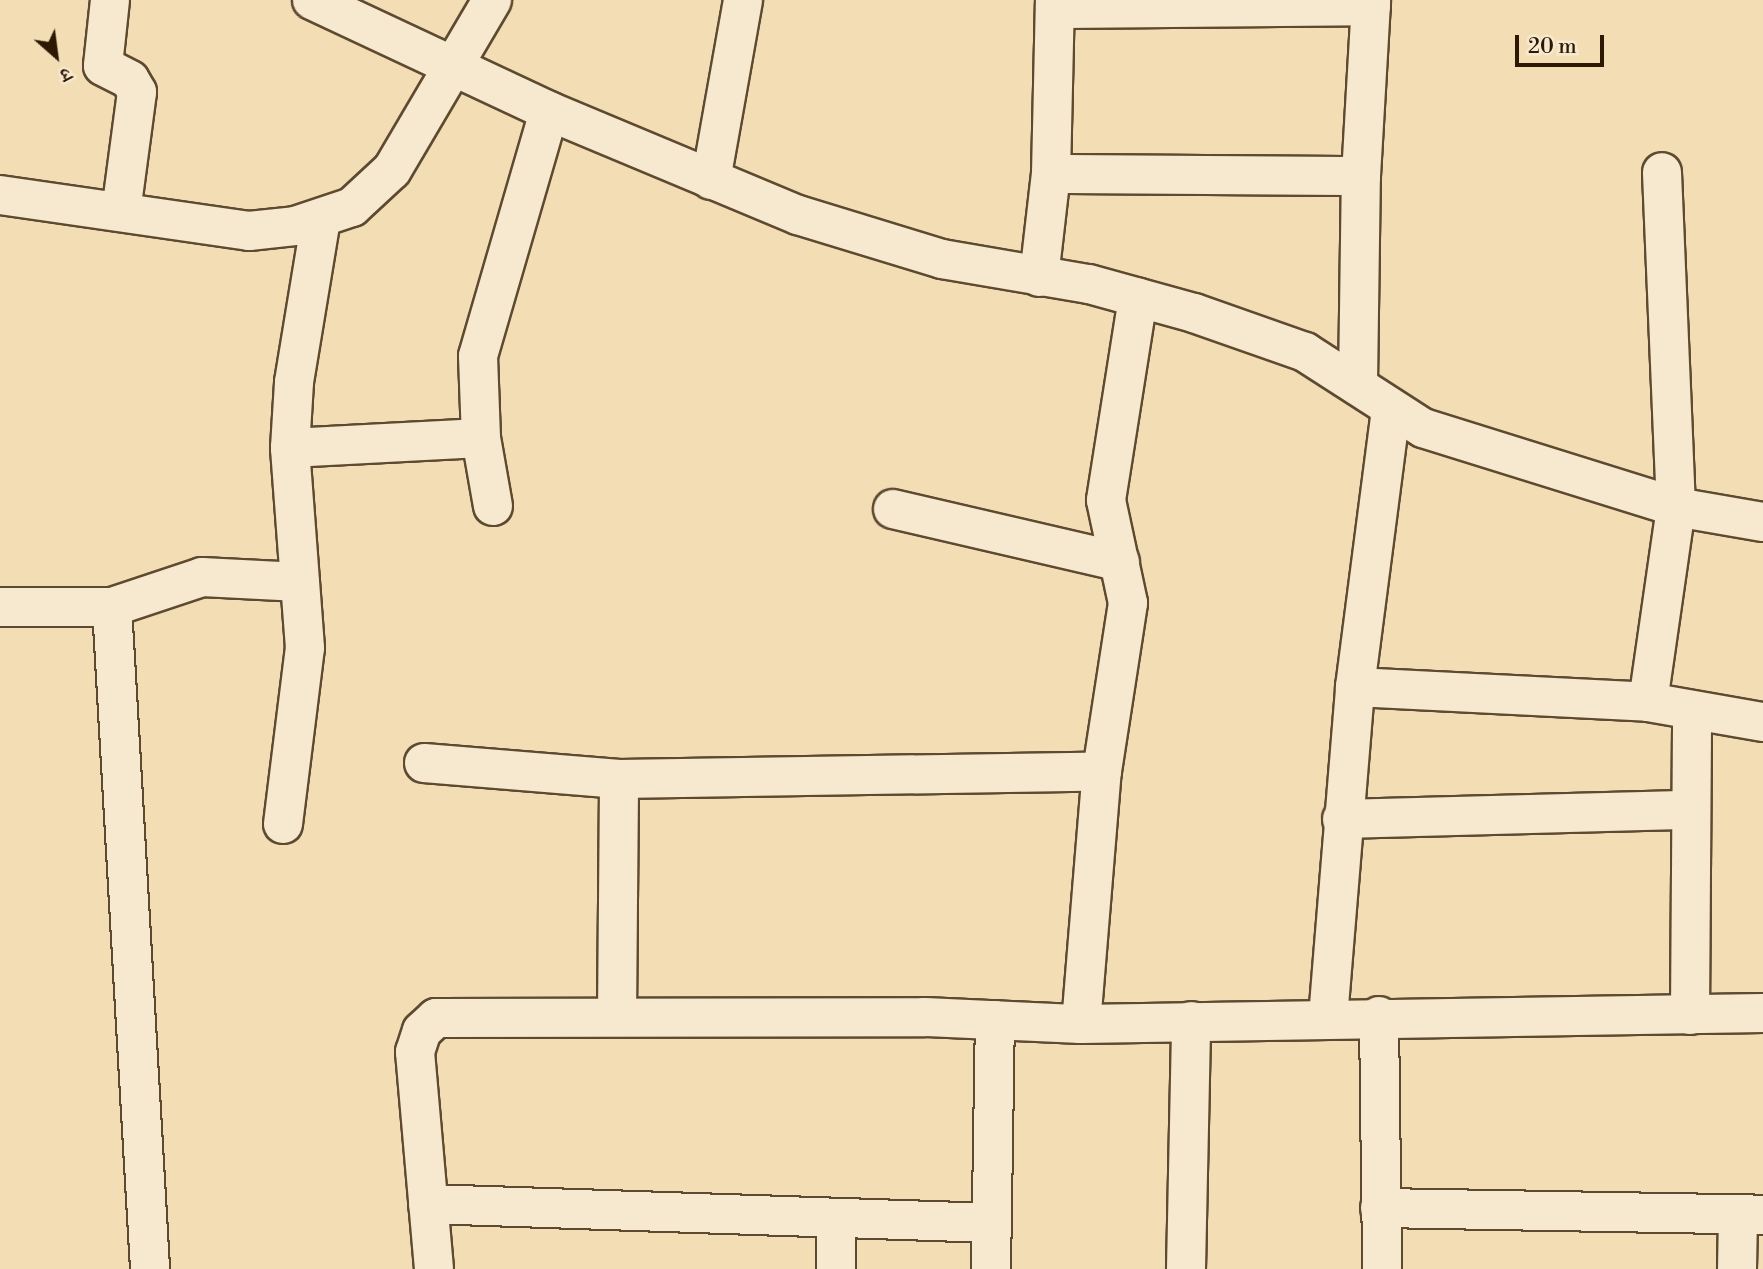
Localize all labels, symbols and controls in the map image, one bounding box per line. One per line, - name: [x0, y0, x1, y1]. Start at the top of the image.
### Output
- north arrow: [21, 21, 91, 91]
- scale bar: [1518, 21, 1607, 65]
- text: 20 m: [1528, 34, 1577, 60]
- text: उ: [56, 62, 76, 87]

